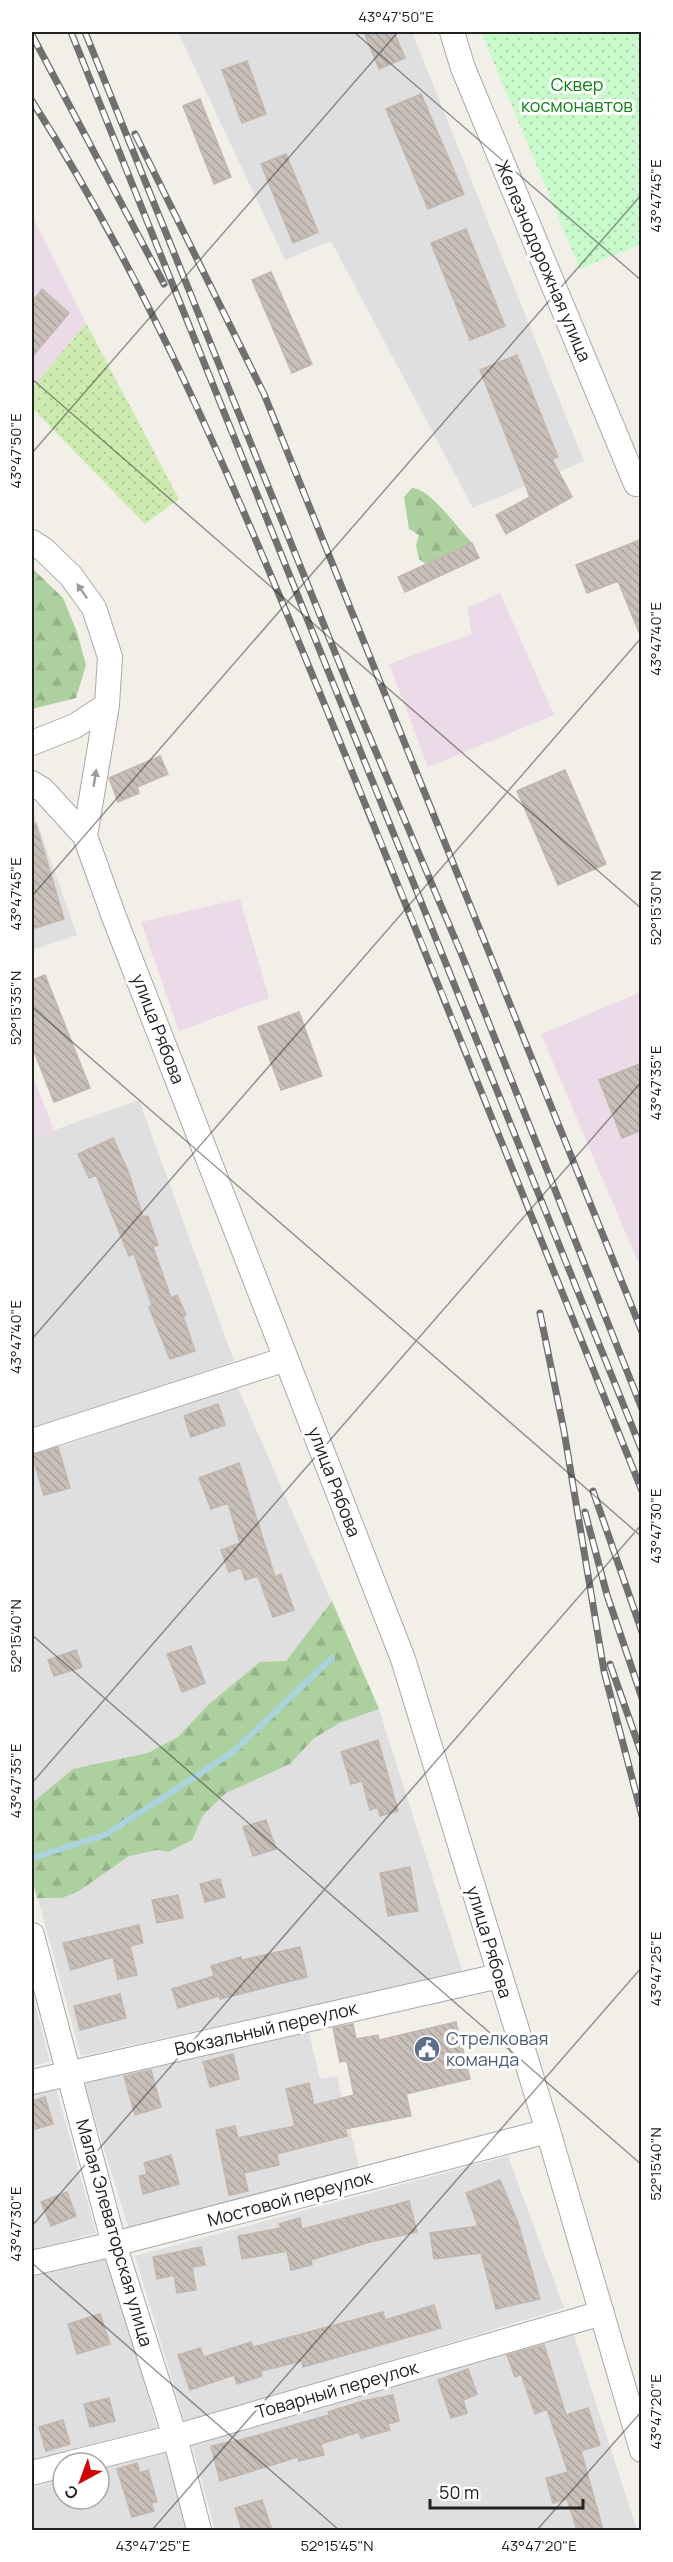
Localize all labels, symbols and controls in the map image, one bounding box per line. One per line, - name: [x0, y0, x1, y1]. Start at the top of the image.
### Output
- text: 43°47'50"E: [358, 6, 434, 27]
- park label: Сквер космонавтов: [521, 72, 633, 117]
- street label: Железнодорожная улица: [490, 156, 597, 365]
- text: 43°47'45"E: [645, 159, 666, 233]
- text: 43°47'50"E: [5, 413, 26, 489]
- one-way arrow: [76, 583, 88, 599]
- text: 43°47'40"E: [645, 602, 666, 676]
- one-way arrow: [90, 769, 99, 788]
- text: 43°47'45"E: [5, 857, 26, 931]
- text: 52°15'30"N: [645, 871, 666, 945]
- street label: улица Рябова: [127, 970, 191, 1087]
- text: 52°15'35"N: [5, 971, 26, 1045]
- text: 43°47'35"E: [645, 1046, 666, 1120]
- text: 43°47'40"E: [5, 1300, 26, 1374]
- street label: улица Рябова: [303, 1423, 367, 1540]
- text: 43°47'30"E: [645, 1488, 666, 1564]
- text: 52°15'40"N: [5, 1599, 26, 1673]
- text: 43°47'35"E: [5, 1744, 26, 1818]
- street label: улица Рябова: [462, 1883, 518, 2001]
- text: 43°47'25"E: [645, 1931, 666, 2007]
- street label: Вокзальный переулок: [172, 1995, 361, 2061]
- place label: Стрелковая команда: [446, 2026, 549, 2071]
- public building icon: Стрелковая команда: [412, 2034, 442, 2064]
- street label: Малая Элеваторская улица: [71, 2116, 159, 2349]
- text: 52°15'40"N: [645, 2127, 666, 2201]
- street label: Мостовой переулок: [205, 2164, 376, 2232]
- text: 43°47'30"E: [5, 2186, 26, 2262]
- street label: Товарный переулок: [253, 2354, 422, 2424]
- text: 43°47'20"E: [645, 2374, 666, 2450]
- north arrow: [51, 2451, 111, 2511]
- scale bar: [430, 2472, 583, 2510]
- text: С: [59, 2480, 83, 2505]
- text: 50 m: [439, 2480, 479, 2504]
- text: 43°47'25"E: [115, 2535, 191, 2556]
- text: 52°15'45"N: [300, 2535, 374, 2556]
- text: 43°47'20"E: [501, 2535, 577, 2556]

